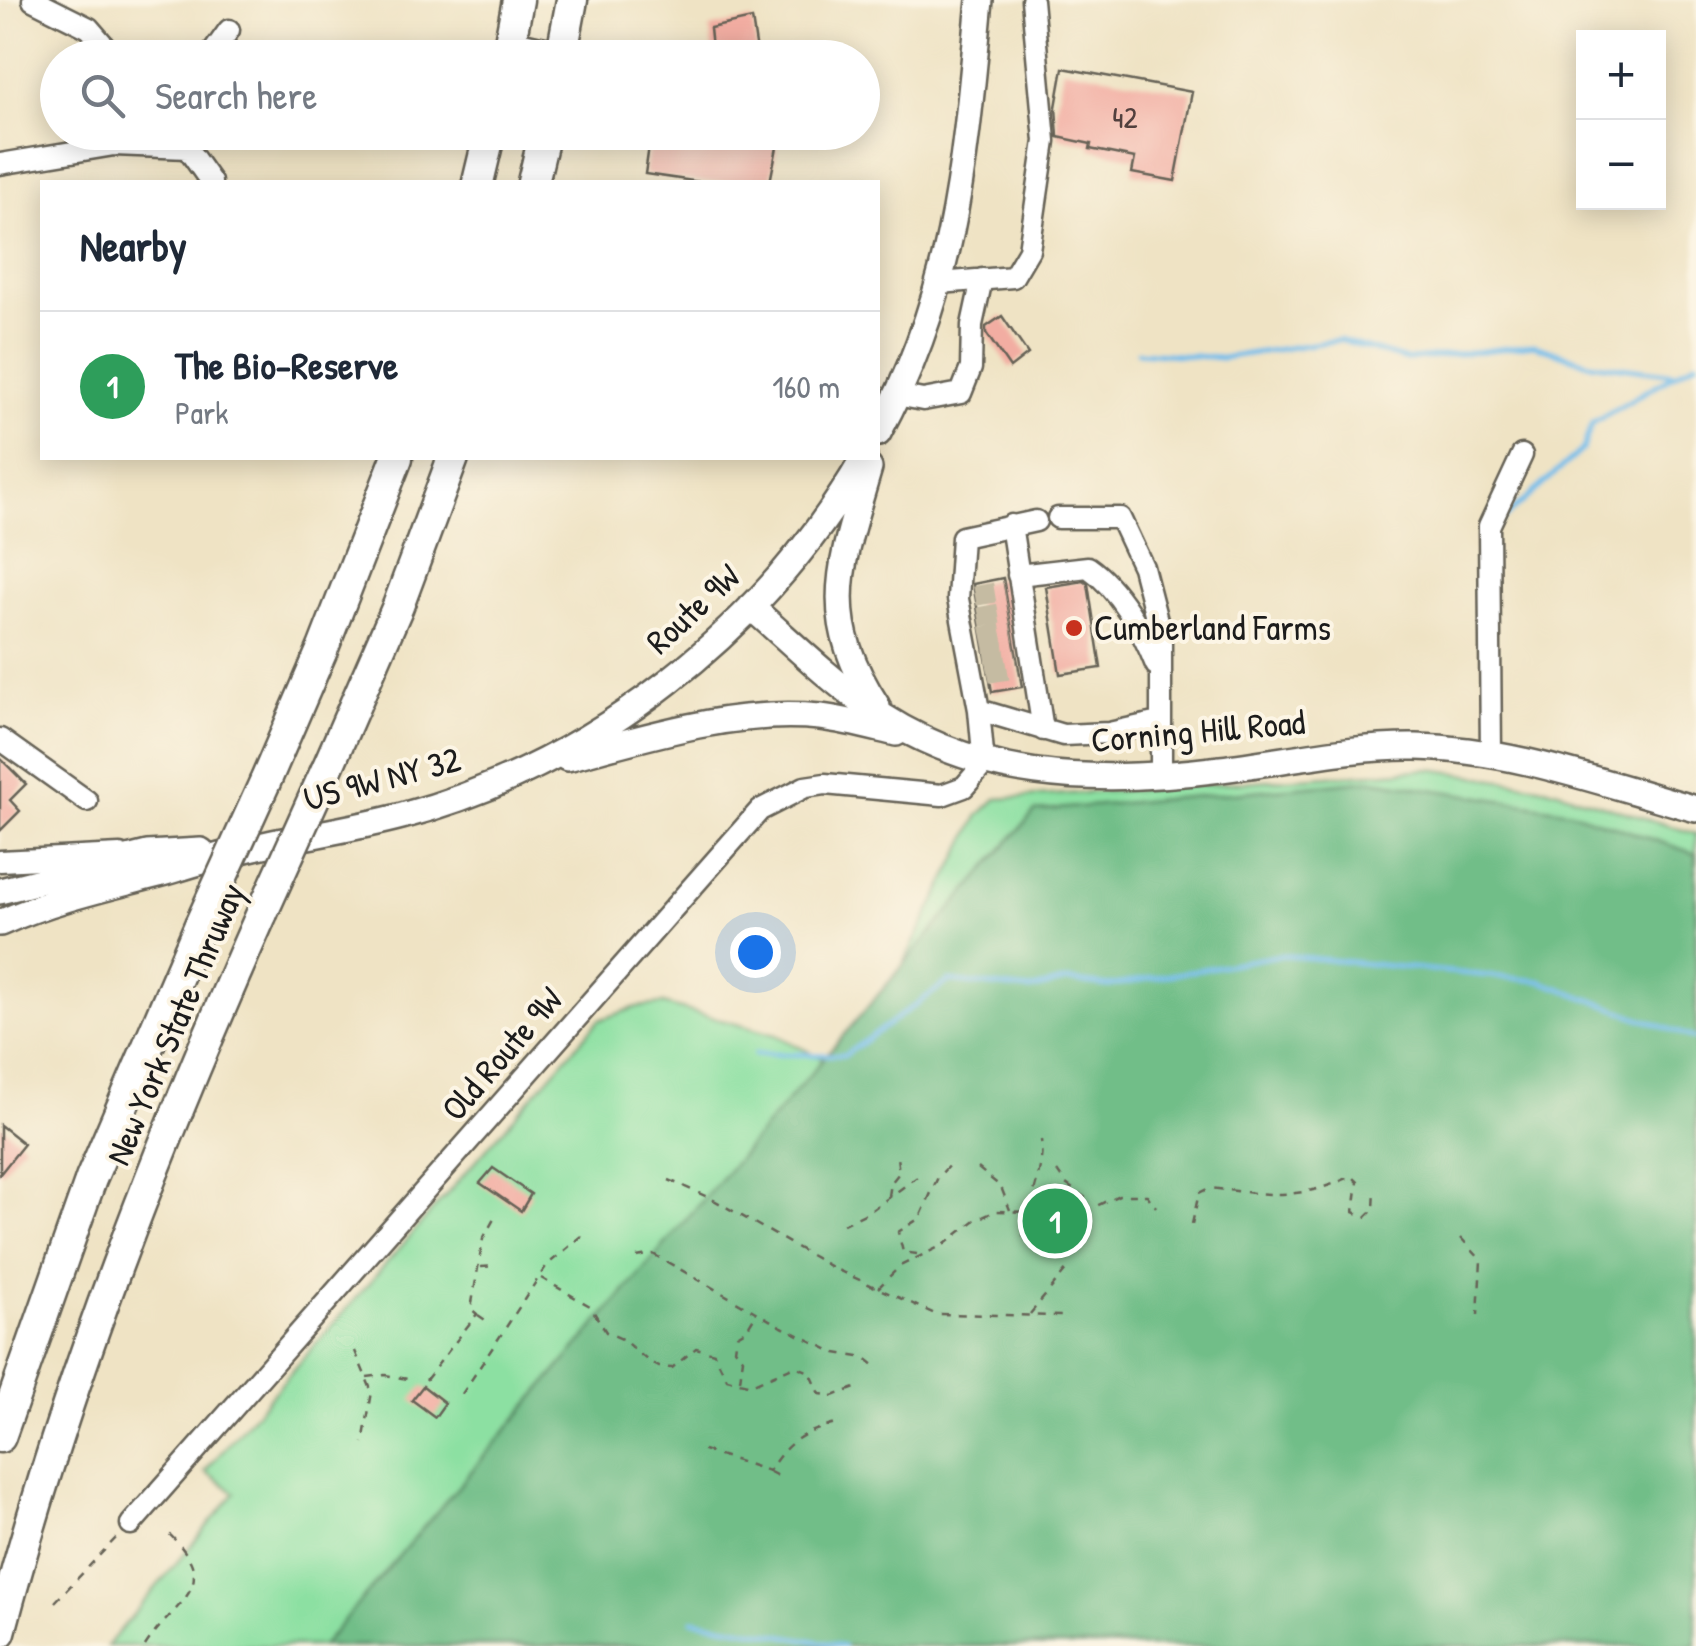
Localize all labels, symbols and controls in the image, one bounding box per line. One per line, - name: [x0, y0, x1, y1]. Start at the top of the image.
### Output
- map controls: [1576, 30, 1666, 210]
- button: +: [1576, 30, 1666, 120]
- search box: [40, 40, 880, 150]
- icon: search: [75, 68, 130, 123]
- text: Search here: [155, 69, 317, 121]
- house number: 42: [1112, 97, 1138, 137]
- button: −: [1576, 120, 1666, 210]
- text: Nearby: [80, 217, 187, 274]
- text: The Bio-Reserve: [175, 339, 398, 391]
- text: 1: [107, 365, 118, 408]
- text: 160 m: [772, 365, 840, 408]
- text: Park: [175, 391, 229, 434]
- street label: Route 9W: [636, 553, 750, 664]
- place label: Cumberland Farms: [1094, 604, 1331, 651]
- marker: Cumberland Farms: [1063, 617, 1085, 639]
- street label: Corning Hill Road: [1089, 698, 1307, 763]
- street label: US 9W NY 32: [298, 735, 465, 822]
- street label: New York State Thruway: [94, 876, 255, 1172]
- your location: [730, 927, 781, 978]
- street label: Old Route 9W: [430, 976, 573, 1131]
- pin: 1: [1022, 1184, 1088, 1258]

